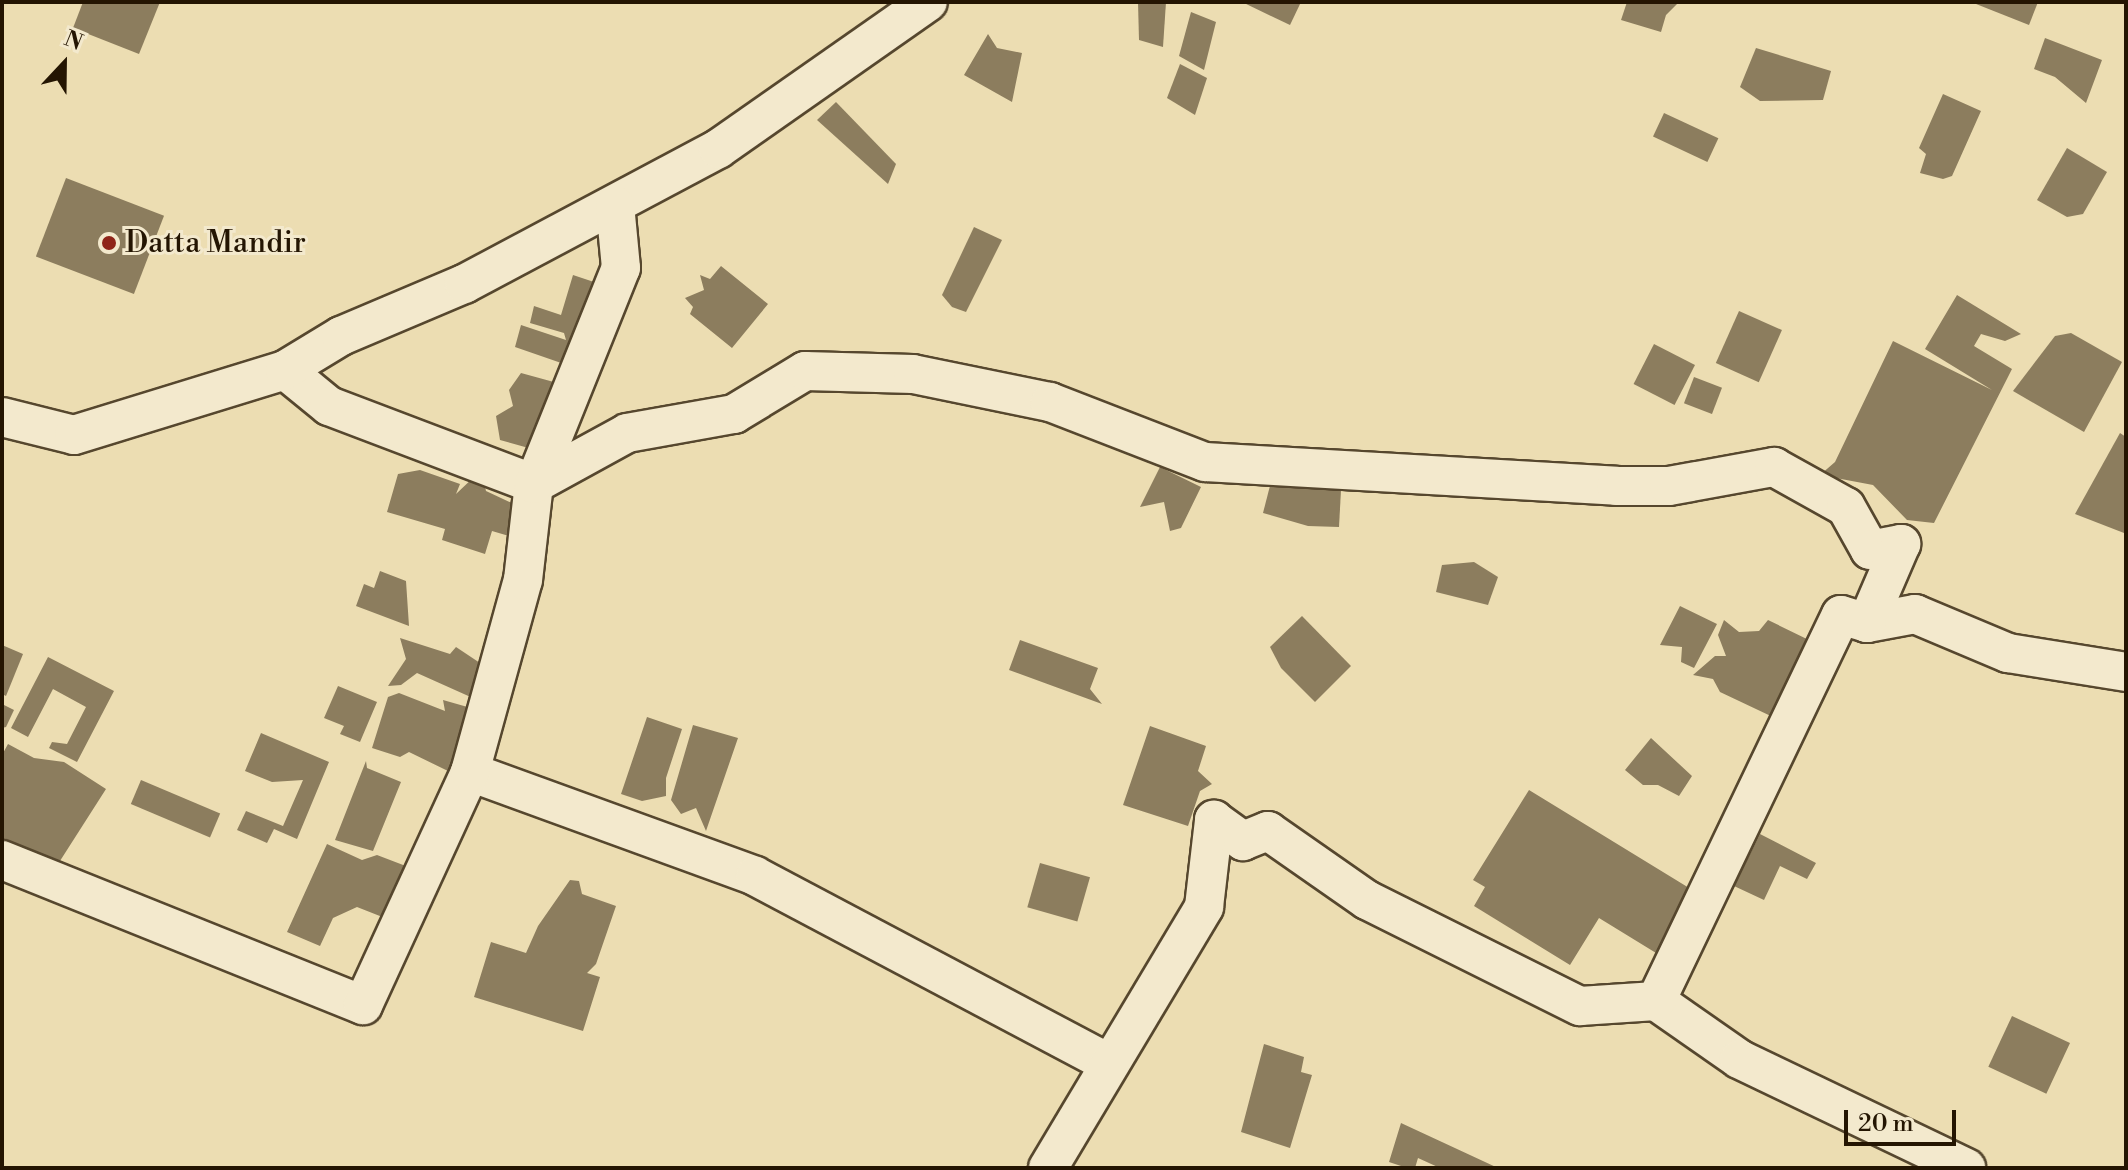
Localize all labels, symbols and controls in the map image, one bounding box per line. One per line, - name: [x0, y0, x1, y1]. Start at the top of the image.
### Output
- north arrow: [24, 24, 104, 104]
- text: N: [60, 26, 86, 57]
- place label: Datta Mandir: [125, 225, 306, 261]
- marker: Datta Mandir: [100, 234, 118, 252]
- scale bar: [1848, 1094, 1960, 1144]
- text: 20 m: [1858, 1109, 1914, 1139]

